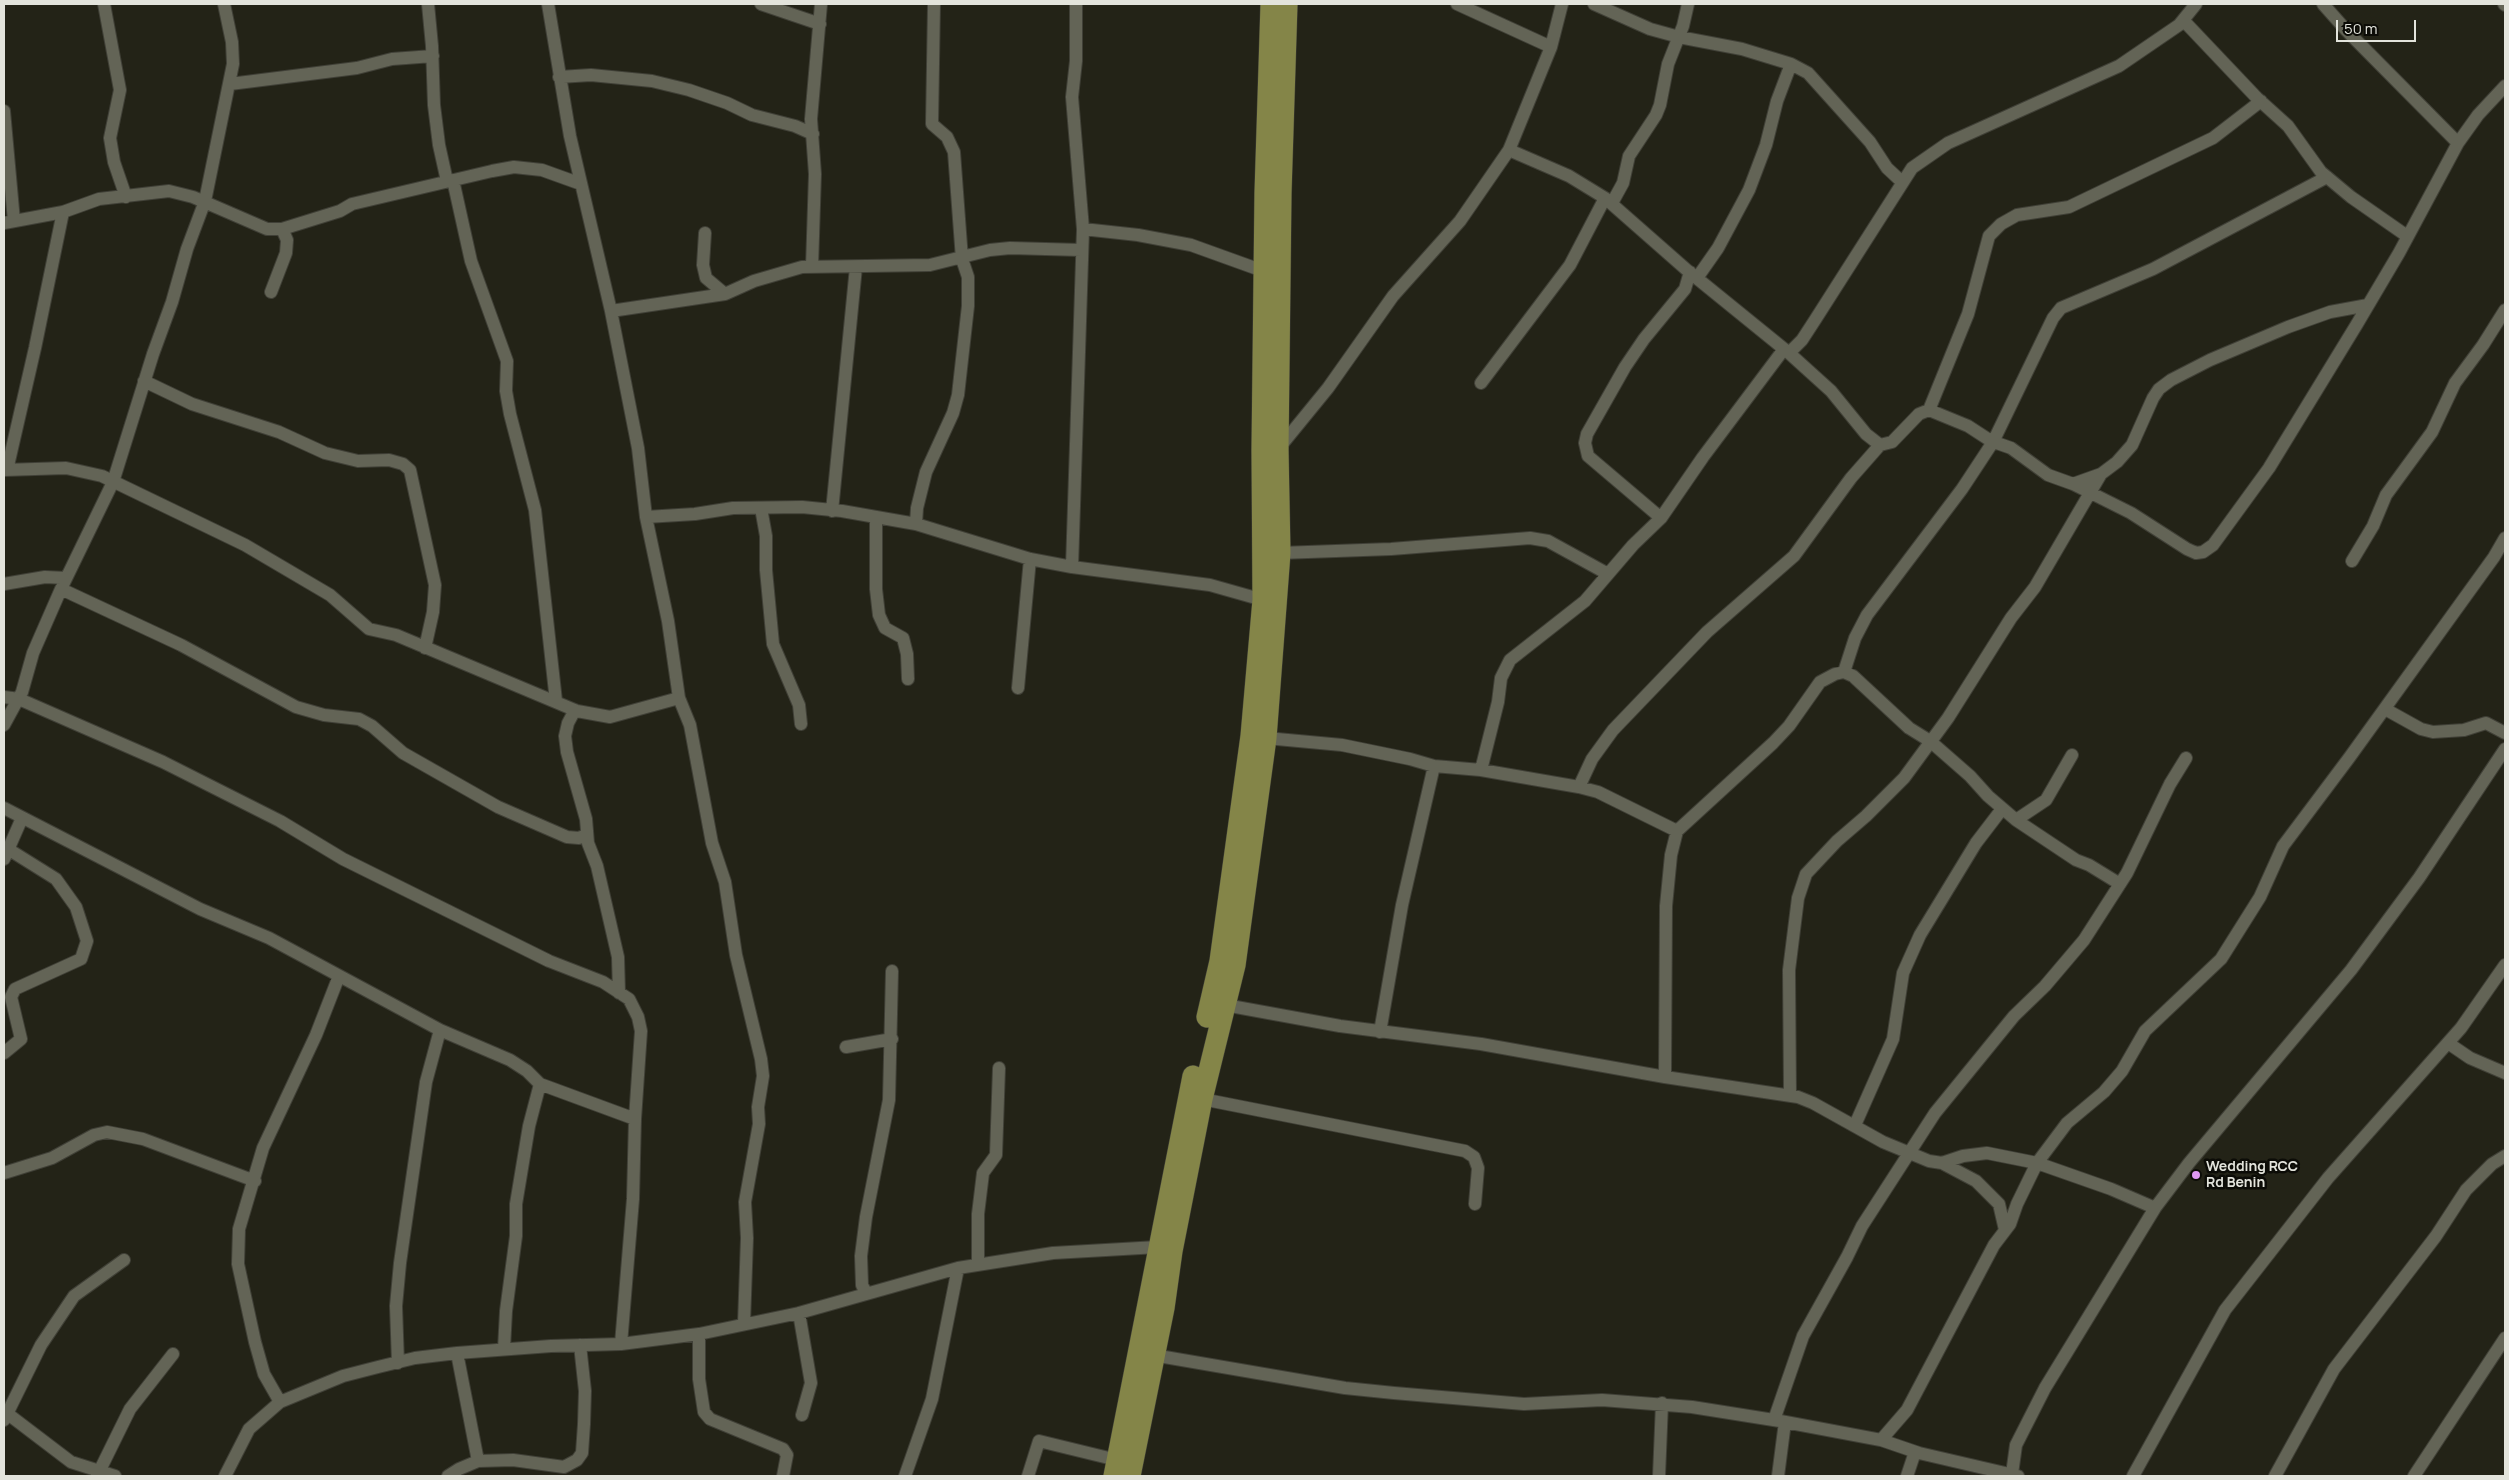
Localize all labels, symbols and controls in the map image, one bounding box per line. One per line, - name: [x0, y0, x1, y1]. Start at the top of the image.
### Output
- scale bar: [2339, 10, 2419, 42]
- text: 50 m: [2344, 18, 2378, 39]
- place label: Wedding RCC Rd Benin: [2206, 1159, 2298, 1192]
- marker: Wedding RCC Rd Benin: [2190, 1169, 2202, 1181]

